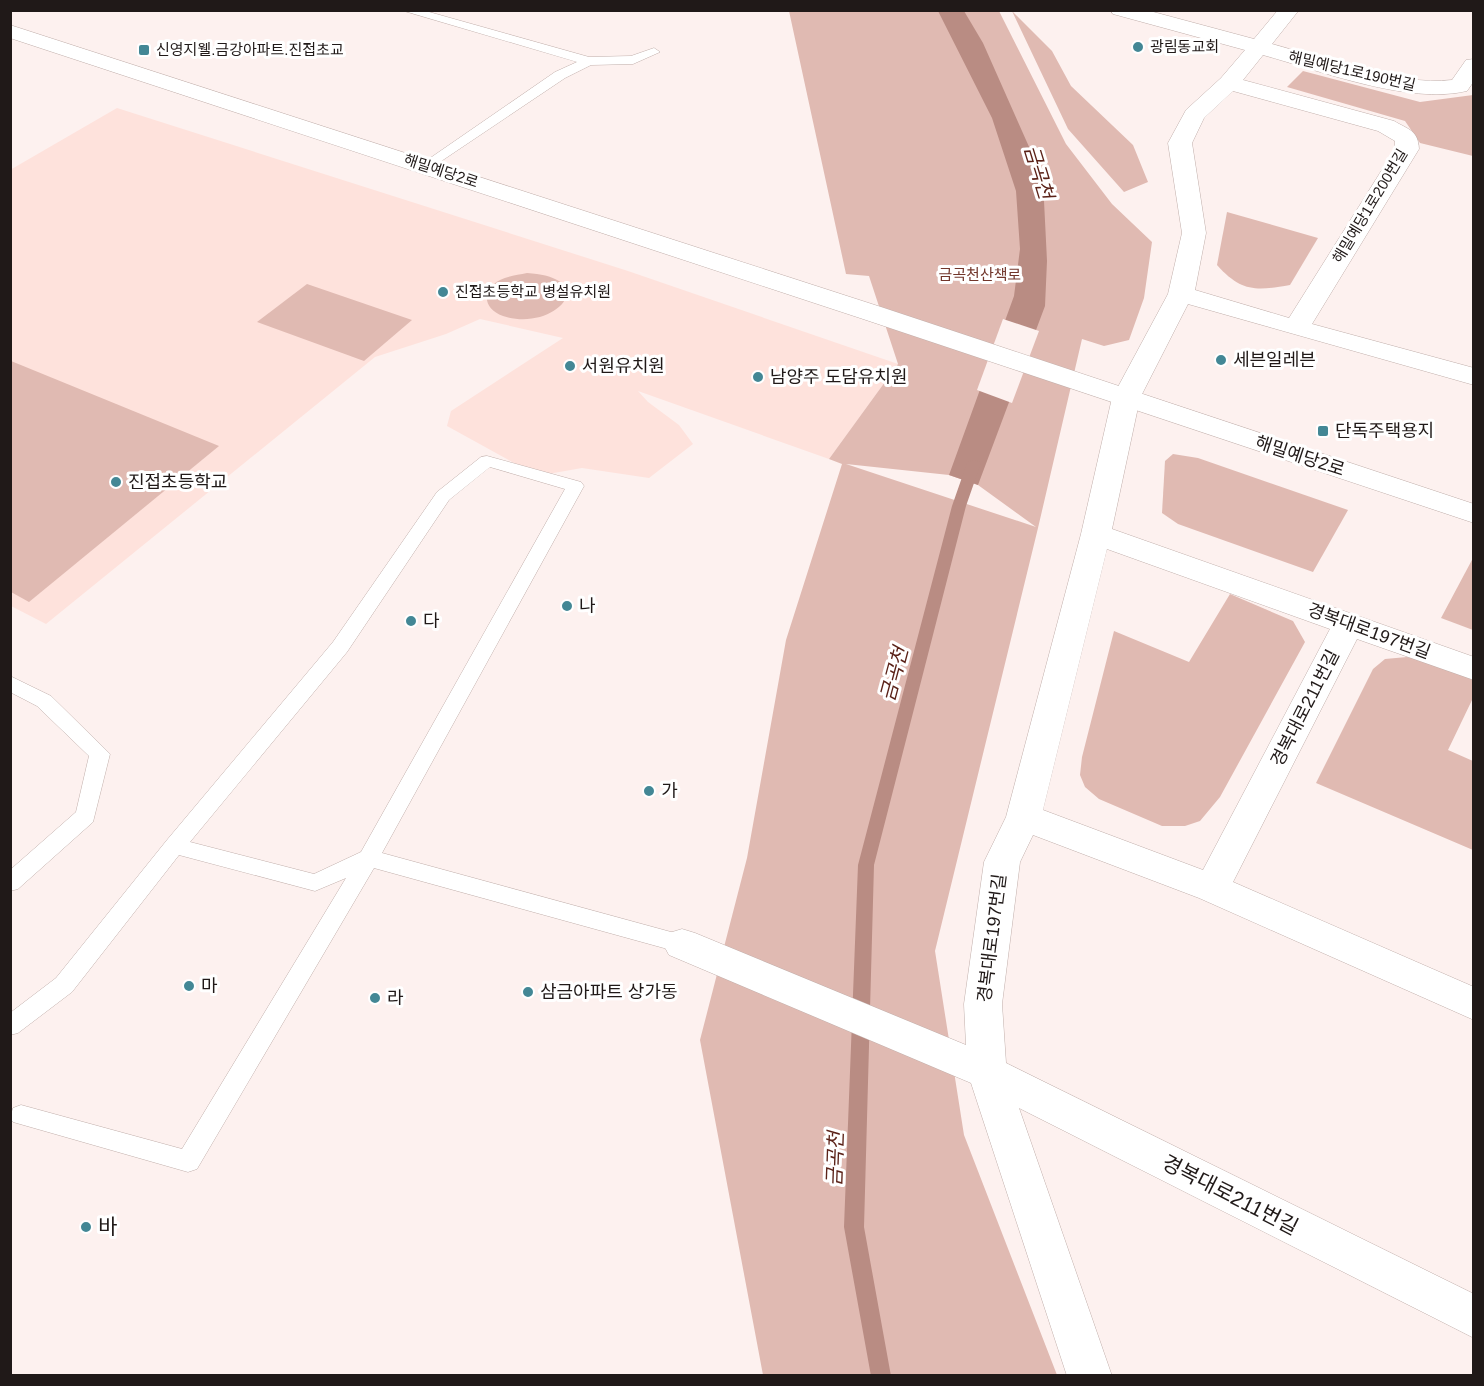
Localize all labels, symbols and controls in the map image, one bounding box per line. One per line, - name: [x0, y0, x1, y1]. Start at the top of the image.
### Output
- place label: 광림동교회: [1150, 38, 1219, 55]
- marker: 광림동교회: [1131, 40, 1145, 54]
- place label: 신영지웰.금강아파트.진접초교: [156, 41, 344, 58]
- marker: 신영지웰.금강아파트.진접초교: [137, 43, 151, 57]
- street label: 해밀예당1로190번길: [1287, 48, 1417, 93]
- water label: 금곡천: [1020, 142, 1058, 204]
- street label: 해밀예당1로200번길: [1329, 146, 1410, 266]
- street label: 해밀예당2로: [402, 150, 481, 191]
- park label: 금곡천산책로: [939, 266, 1021, 283]
- place label: 진접초등학교 병설유치원: [455, 283, 611, 300]
- marker: 진접초등학교 병설유치원: [436, 285, 450, 299]
- place label: 세븐일레븐: [1233, 350, 1316, 370]
- marker: 세븐일레븐: [1214, 353, 1228, 367]
- place label: 서원유치원: [582, 356, 665, 376]
- marker: 서원유치원: [563, 359, 577, 373]
- place label: 남양주 도담유치원: [770, 367, 907, 387]
- marker: 남양주 도담유치원: [751, 370, 765, 384]
- place label: 단독주택용지: [1335, 421, 1434, 441]
- marker: 단독주택용지: [1316, 424, 1330, 438]
- street label: 해밀예당2로: [1253, 432, 1347, 480]
- place label: 진접초등학교: [128, 472, 227, 492]
- marker: 진접초등학교: [109, 475, 123, 489]
- place label: 나: [579, 596, 596, 616]
- marker: 나: [560, 599, 574, 613]
- street label: 경복대로197번길: [1305, 599, 1433, 663]
- place label: 다: [423, 611, 440, 631]
- marker: 다: [404, 614, 418, 628]
- water label: 금곡천: [876, 642, 912, 704]
- street label: 경복대로211번길: [1267, 646, 1343, 770]
- place label: 가: [661, 781, 678, 801]
- marker: 가: [642, 784, 656, 798]
- street label: 경복대로197번길: [974, 873, 1010, 1003]
- place label: 마: [201, 976, 218, 996]
- marker: 마: [182, 979, 196, 993]
- place label: 삼금아파트 상가동: [540, 982, 677, 1002]
- marker: 삼금아파트 상가동: [521, 985, 535, 999]
- place label: 라: [387, 988, 404, 1008]
- marker: 라: [368, 991, 382, 1005]
- water label: 금곡천: [823, 1128, 847, 1187]
- street label: 경복대로211번길: [1158, 1150, 1302, 1239]
- place label: 바: [98, 1215, 117, 1238]
- marker: 바: [79, 1220, 93, 1234]

